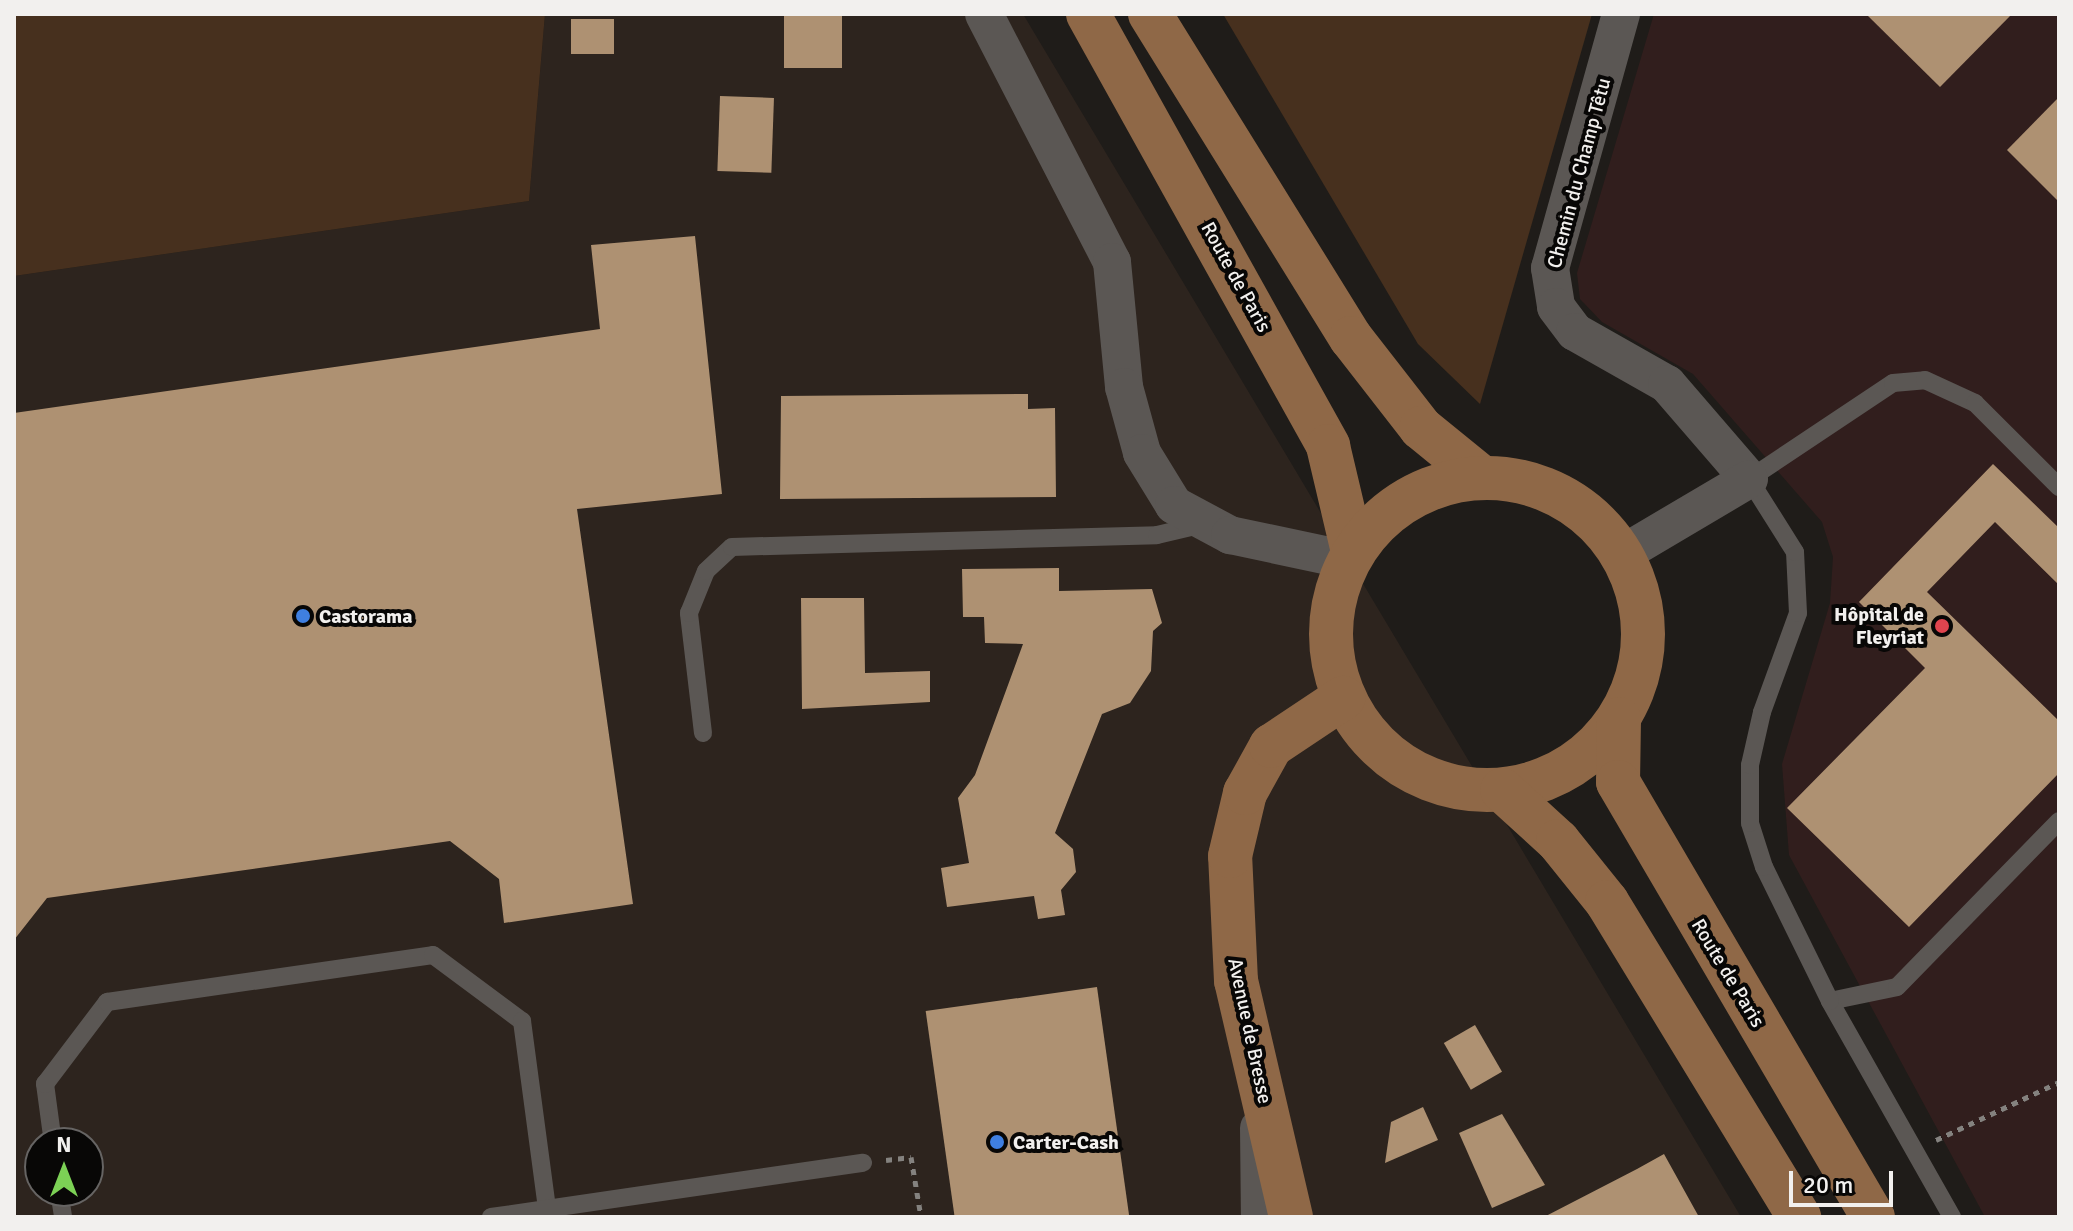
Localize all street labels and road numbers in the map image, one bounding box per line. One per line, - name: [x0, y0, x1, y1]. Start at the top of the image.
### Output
- street label: Chemin du Champ Têtu: [1542, 75, 1616, 271]
- street label: Route de Paris: [1196, 218, 1276, 336]
- street label: Route de Paris: [1686, 914, 1770, 1032]
- street label: Avenue de Bresse: [1223, 956, 1277, 1106]

